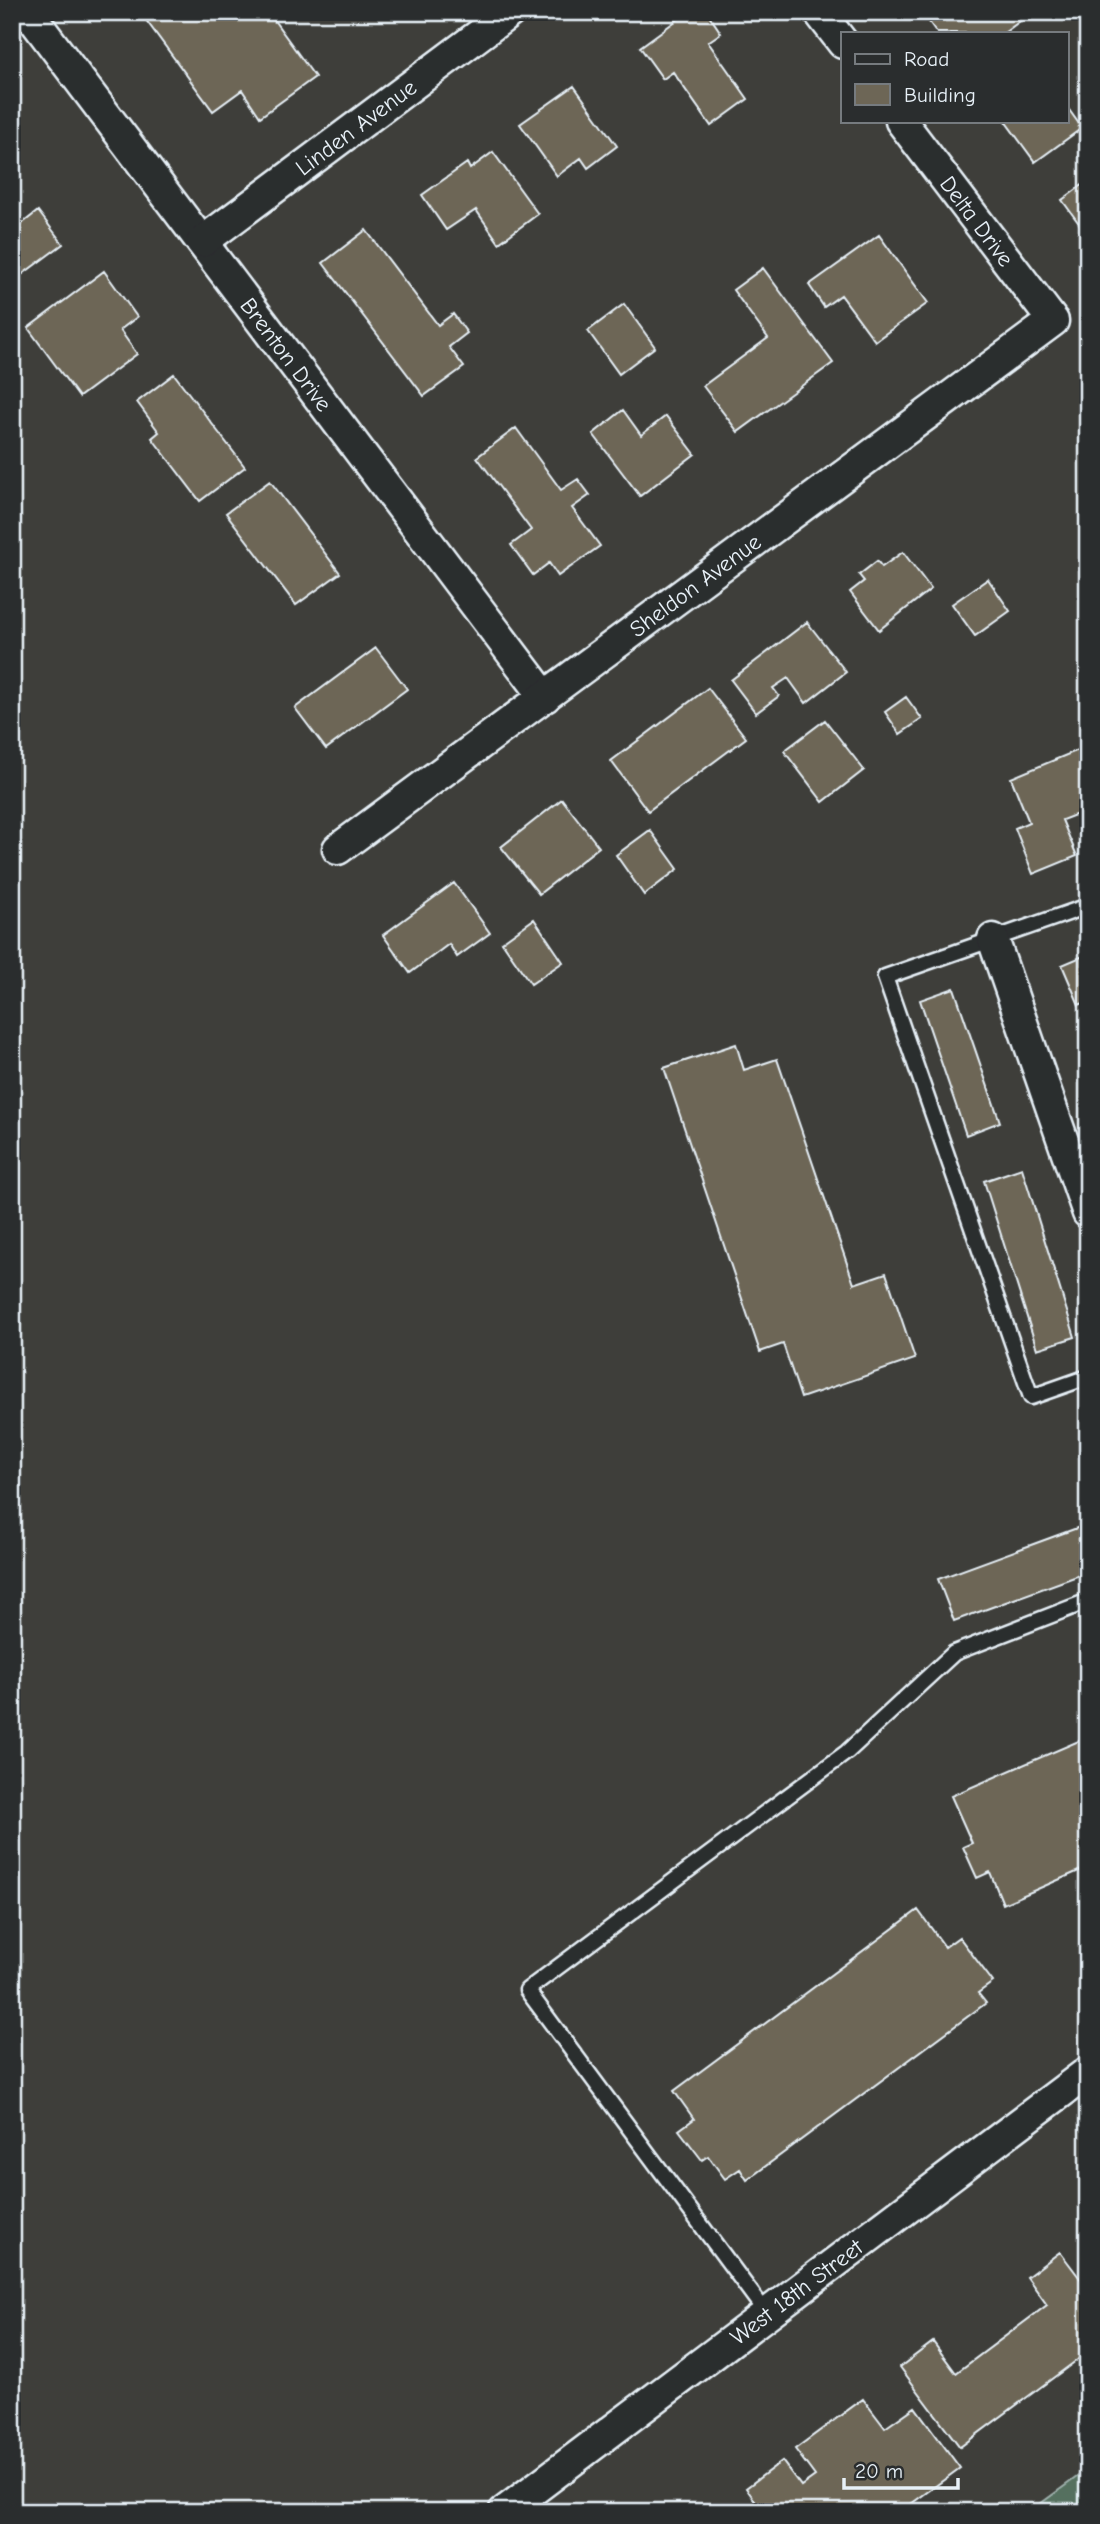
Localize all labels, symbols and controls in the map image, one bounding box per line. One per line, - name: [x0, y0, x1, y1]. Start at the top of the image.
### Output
- legend: [841, 32, 1068, 122]
- text: Road: [904, 47, 949, 71]
- street label: Linden Avenue: [290, 74, 422, 181]
- text: Building: [904, 83, 976, 107]
- street label: Delta Drive: [934, 171, 1019, 272]
- street label: Brenton Drive: [235, 293, 338, 417]
- street label: Sheldon Avenue: [624, 528, 766, 643]
- street label: West 18th Street: [725, 2233, 869, 2351]
- scale bar: [844, 2447, 958, 2491]
- text: 20 m: [855, 2459, 903, 2483]

